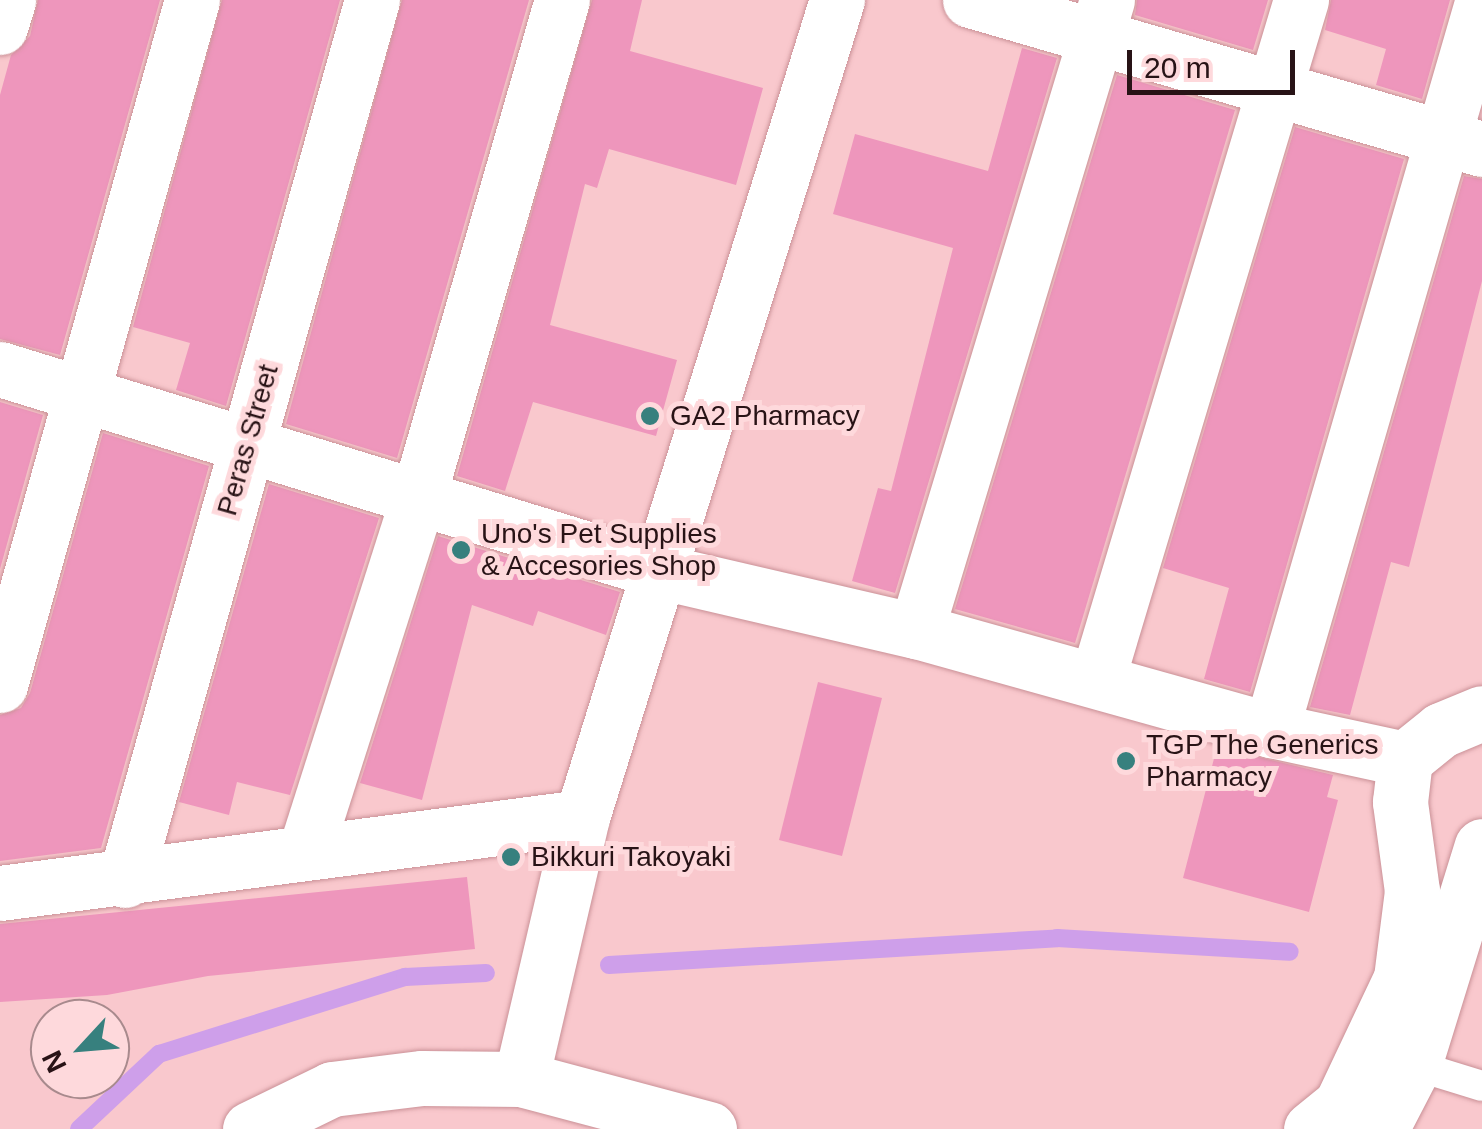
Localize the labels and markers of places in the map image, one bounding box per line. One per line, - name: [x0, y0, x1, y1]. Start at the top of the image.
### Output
- place label: GA2 Pharmacy: [670, 399, 860, 433]
- marker: GA2 Pharmacy: [639, 405, 661, 427]
- place label: Uno's Pet Supplies & Accesories Shop: [481, 517, 718, 583]
- marker: Uno's Pet Supplies & Accesories Shop: [450, 539, 472, 561]
- place label: TGP The Generics Pharmacy: [1146, 728, 1379, 794]
- marker: TGP The Generics Pharmacy: [1115, 750, 1137, 772]
- place label: Bikkuri Takoyaki: [531, 840, 732, 874]
- marker: Bikkuri Takoyaki: [500, 846, 522, 868]

